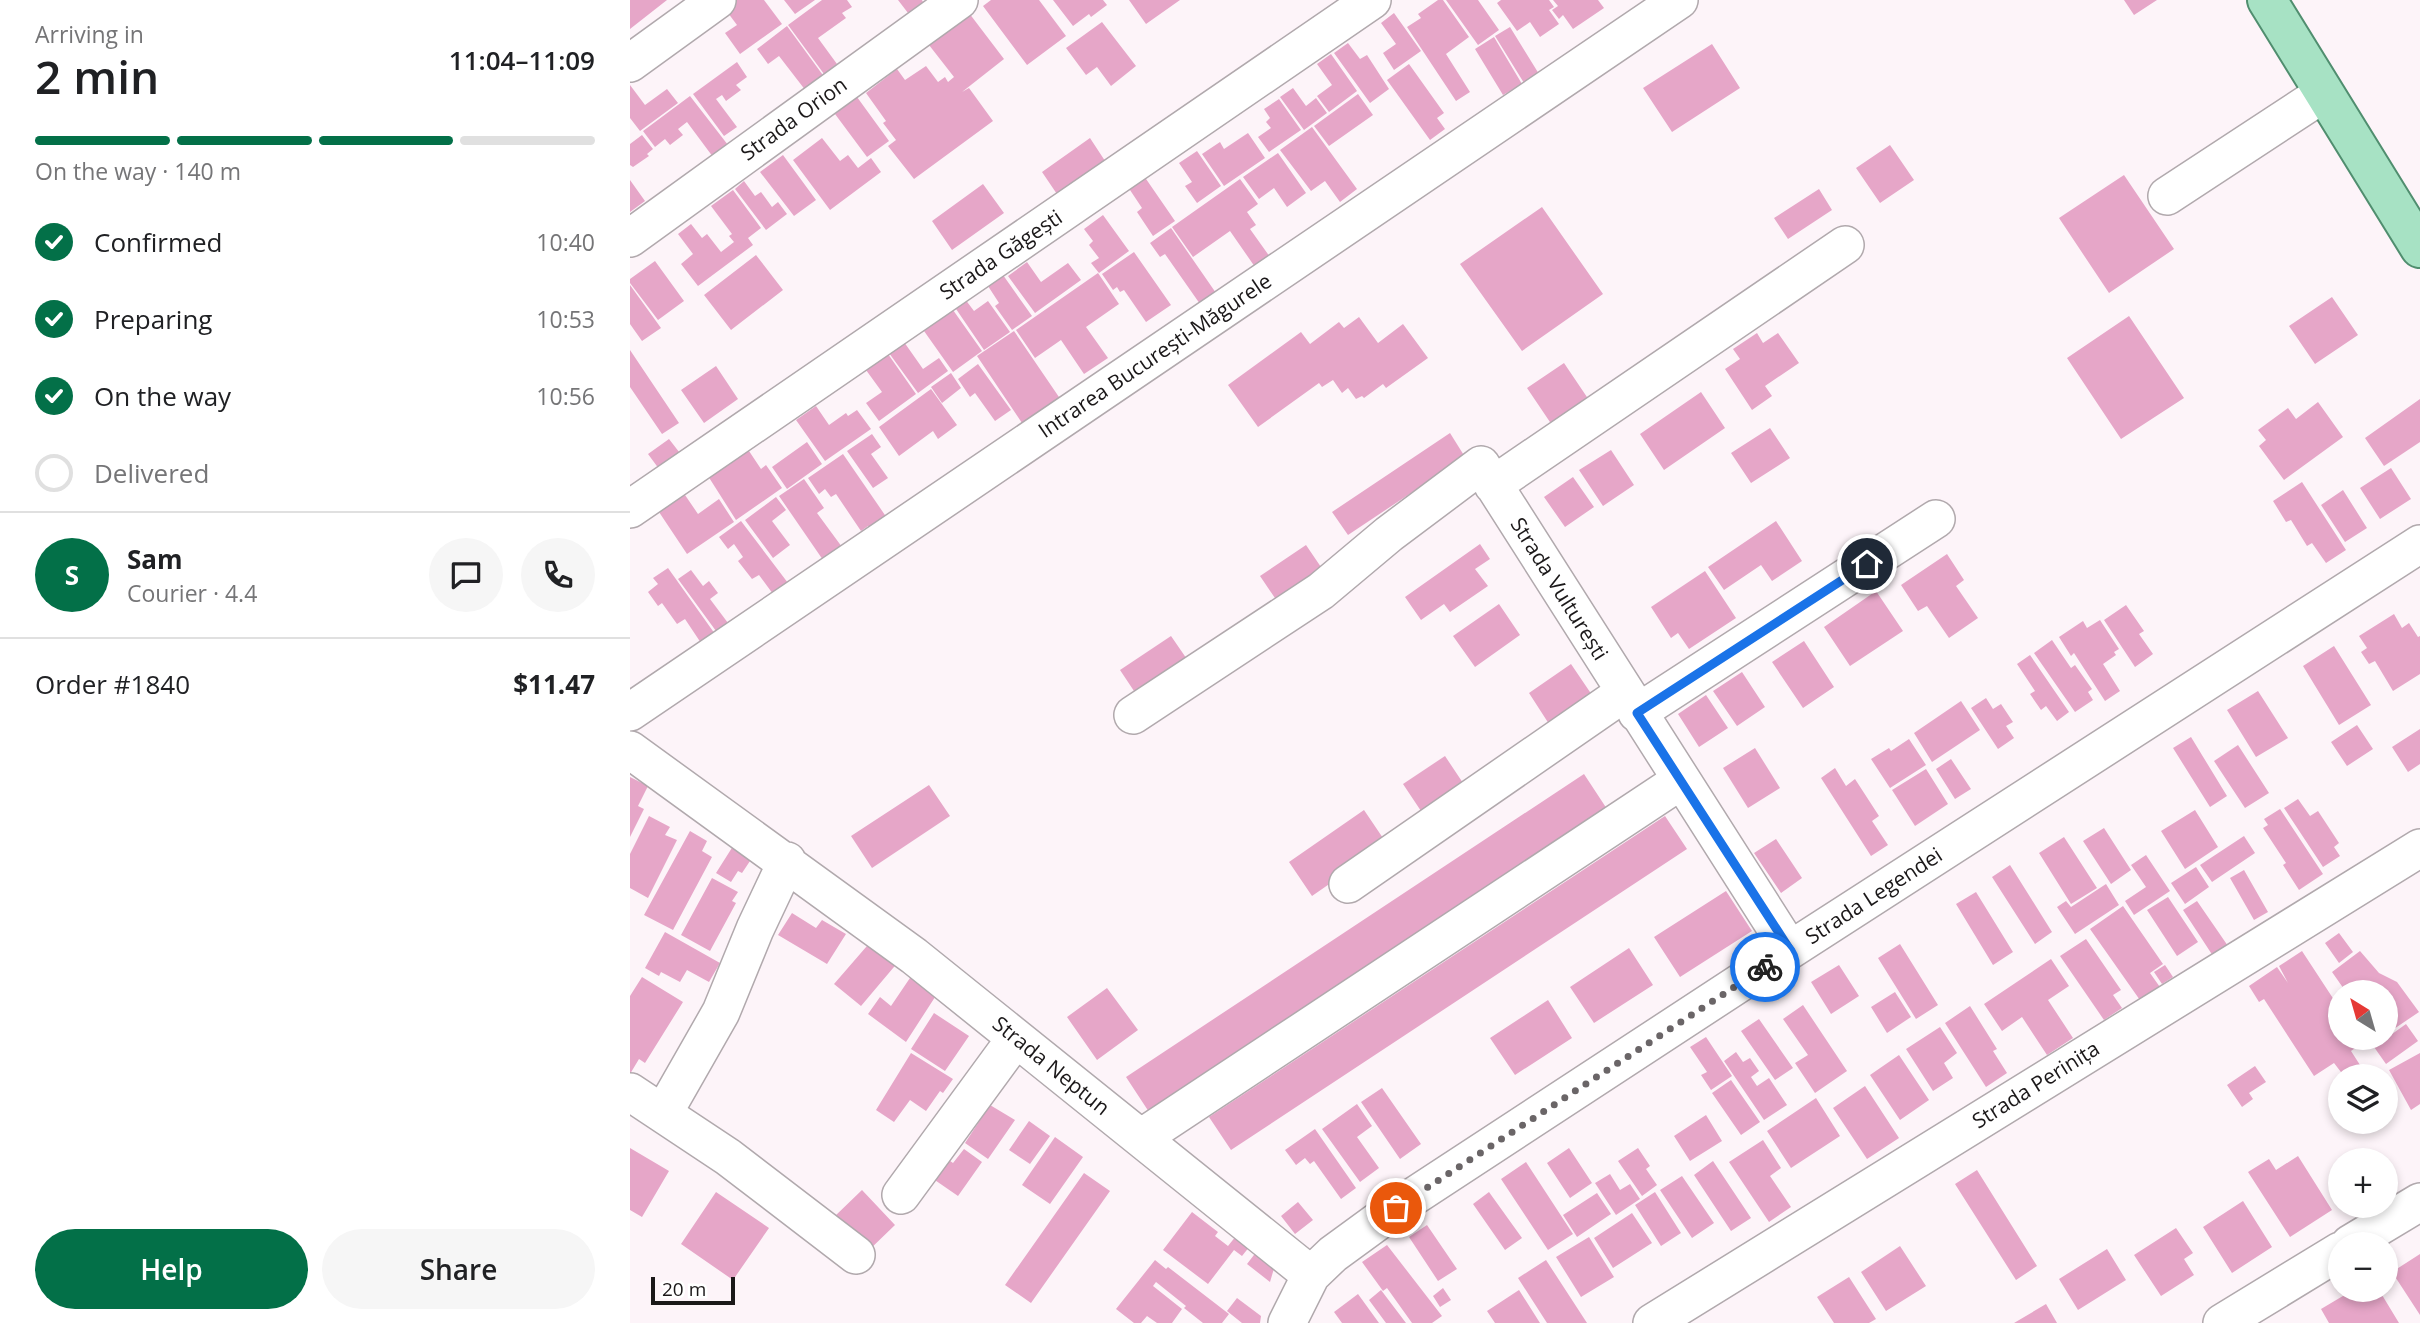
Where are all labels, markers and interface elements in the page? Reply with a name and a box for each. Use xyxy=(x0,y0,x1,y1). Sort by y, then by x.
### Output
text: Arriving in xyxy=(35,18,144,50)
text: 11:04–11:09 xyxy=(449,42,595,78)
text: 2 min xyxy=(35,45,159,107)
street label: Strada Orion xyxy=(735,70,852,166)
text: On the way · 140 m xyxy=(35,155,241,187)
street label: Strada Găgești xyxy=(934,203,1067,306)
icon: check xyxy=(35,223,73,261)
text: Confirmed xyxy=(94,224,222,260)
text: 10:40 xyxy=(536,226,595,258)
street label: Intrarea București-Măgurele xyxy=(1032,267,1277,444)
icon: check xyxy=(35,300,73,338)
text: Preparing xyxy=(94,301,212,337)
text: 10:53 xyxy=(536,303,595,335)
icon: check xyxy=(35,377,73,415)
text: On the way xyxy=(94,378,231,414)
text: 10:56 xyxy=(536,380,595,412)
text: Delivered xyxy=(94,455,209,491)
street label: Strada Vulturești xyxy=(1505,512,1615,665)
pin xyxy=(1837,534,1897,594)
button: chat xyxy=(429,538,503,612)
button: phone xyxy=(521,538,595,612)
text: Sam xyxy=(127,541,183,577)
icon: home xyxy=(1848,545,1886,583)
text: S xyxy=(65,557,79,593)
text: Courier · 4.4 xyxy=(127,577,257,609)
text: Order #1840 xyxy=(35,666,190,702)
text: $11.47 xyxy=(513,666,595,702)
street label: Strada Legendei xyxy=(1800,840,1947,950)
courier xyxy=(1730,932,1800,1002)
icon: bike xyxy=(1746,948,1784,986)
north arrow xyxy=(2328,980,2398,1050)
map controls xyxy=(2328,980,2398,1302)
street label: Strada Neptun xyxy=(987,1009,1116,1121)
street label: Strada Perinița xyxy=(1967,1034,2104,1134)
button: layers xyxy=(2328,1064,2398,1134)
button: + xyxy=(2328,1148,2398,1218)
pin xyxy=(1366,1178,1426,1238)
icon: bag xyxy=(1377,1189,1415,1227)
button: Help xyxy=(35,1229,308,1309)
button: Share xyxy=(322,1229,595,1309)
button: − xyxy=(2328,1232,2398,1302)
scale bar xyxy=(651,1274,735,1306)
text: 20 m xyxy=(662,1276,706,1302)

